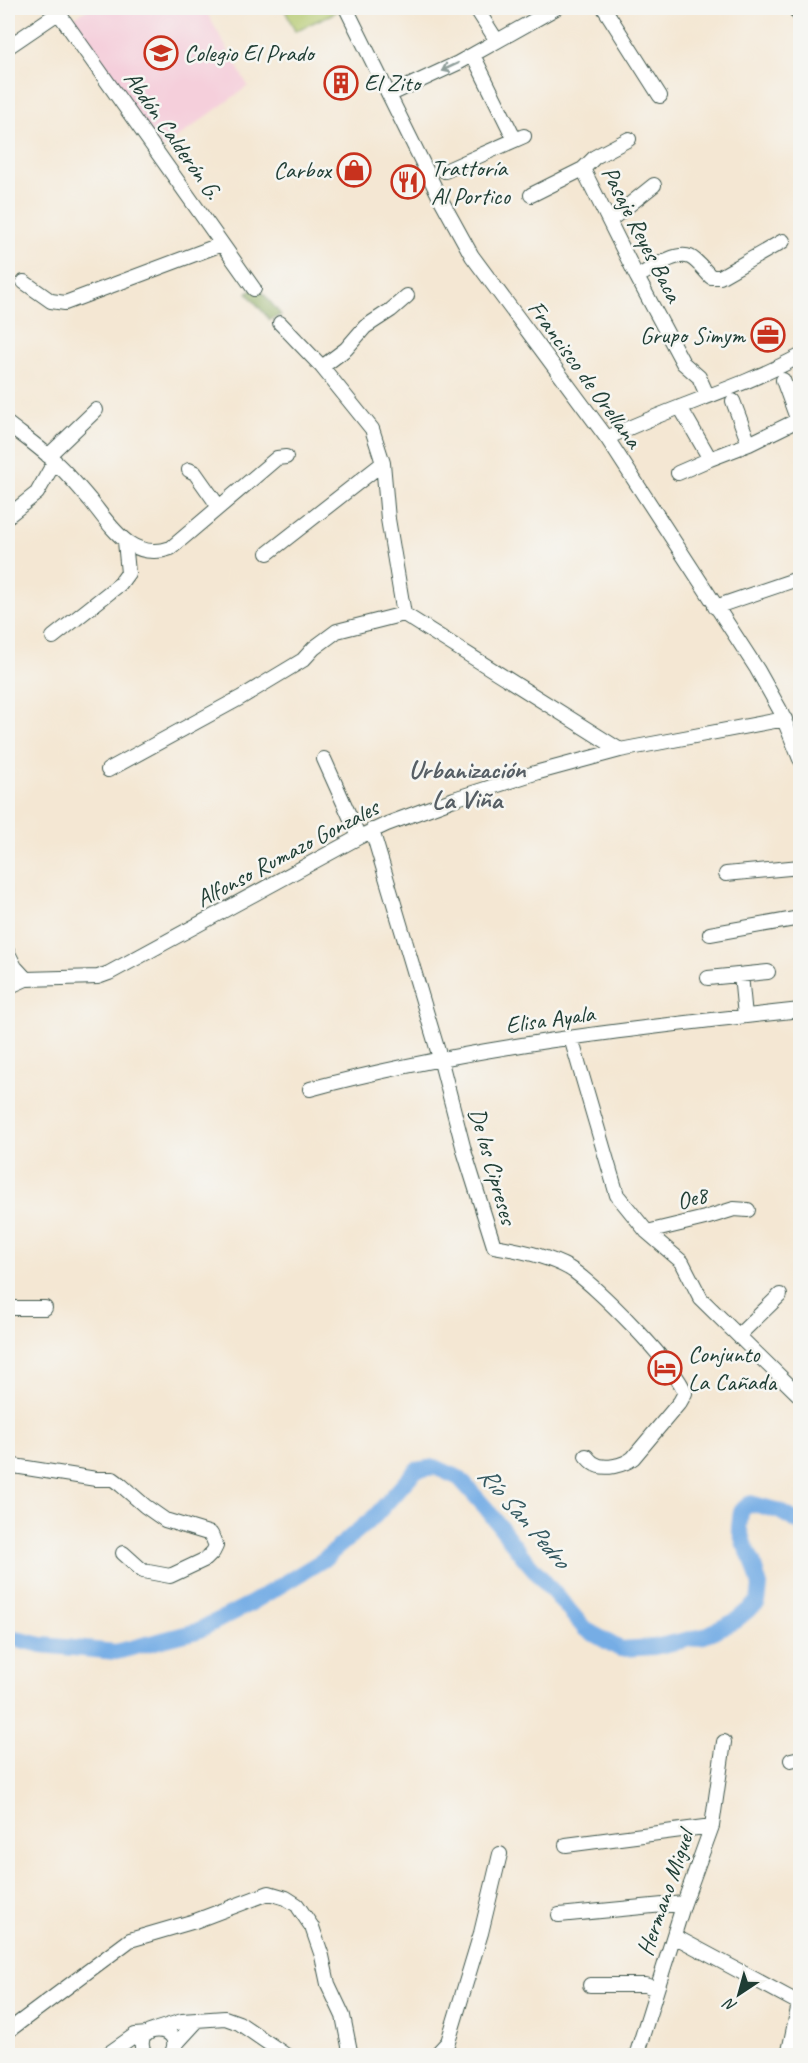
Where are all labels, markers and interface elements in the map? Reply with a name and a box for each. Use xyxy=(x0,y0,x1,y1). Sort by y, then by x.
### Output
school or university icon: Colegio El Prado xyxy=(143,35,179,71)
place label: Colegio El Prado xyxy=(184,38,316,68)
one-way arrow xyxy=(441,61,459,73)
street label: Abdón Calderón G. xyxy=(118,65,229,205)
building icon: El Zito xyxy=(323,65,359,101)
place label: El Zito xyxy=(364,68,423,98)
shop icon: Carbox xyxy=(336,152,372,188)
place label: Trattoría Al Portico xyxy=(431,153,511,211)
place label: Carbox xyxy=(273,155,333,185)
street label: Pasaje Reyes Baca xyxy=(595,161,690,308)
restaurant icon: Trattoría Al Portico xyxy=(390,164,426,200)
street label: Francisco de Orellana xyxy=(521,294,650,455)
office icon: Grupo Simym xyxy=(750,317,786,353)
place label: Grupo Simym xyxy=(640,320,746,350)
district label: Urbanización La Viña xyxy=(409,753,527,816)
street label: Alfonso Rumazo Gonzales xyxy=(191,791,386,914)
street label: Elisa Ayala xyxy=(504,998,598,1040)
street label: De los Cipreses xyxy=(462,1104,524,1229)
street label: Oe8 xyxy=(673,1179,713,1216)
place label: Conjunto La Cañada xyxy=(688,1339,777,1397)
hotel icon: Conjunto La Cañada xyxy=(647,1350,683,1386)
water label: Río San Pedro xyxy=(471,1459,580,1578)
street label: Hermano Miguel xyxy=(630,1823,702,1960)
north arrow xyxy=(709,1964,769,2024)
text: N xyxy=(718,1993,741,2016)

